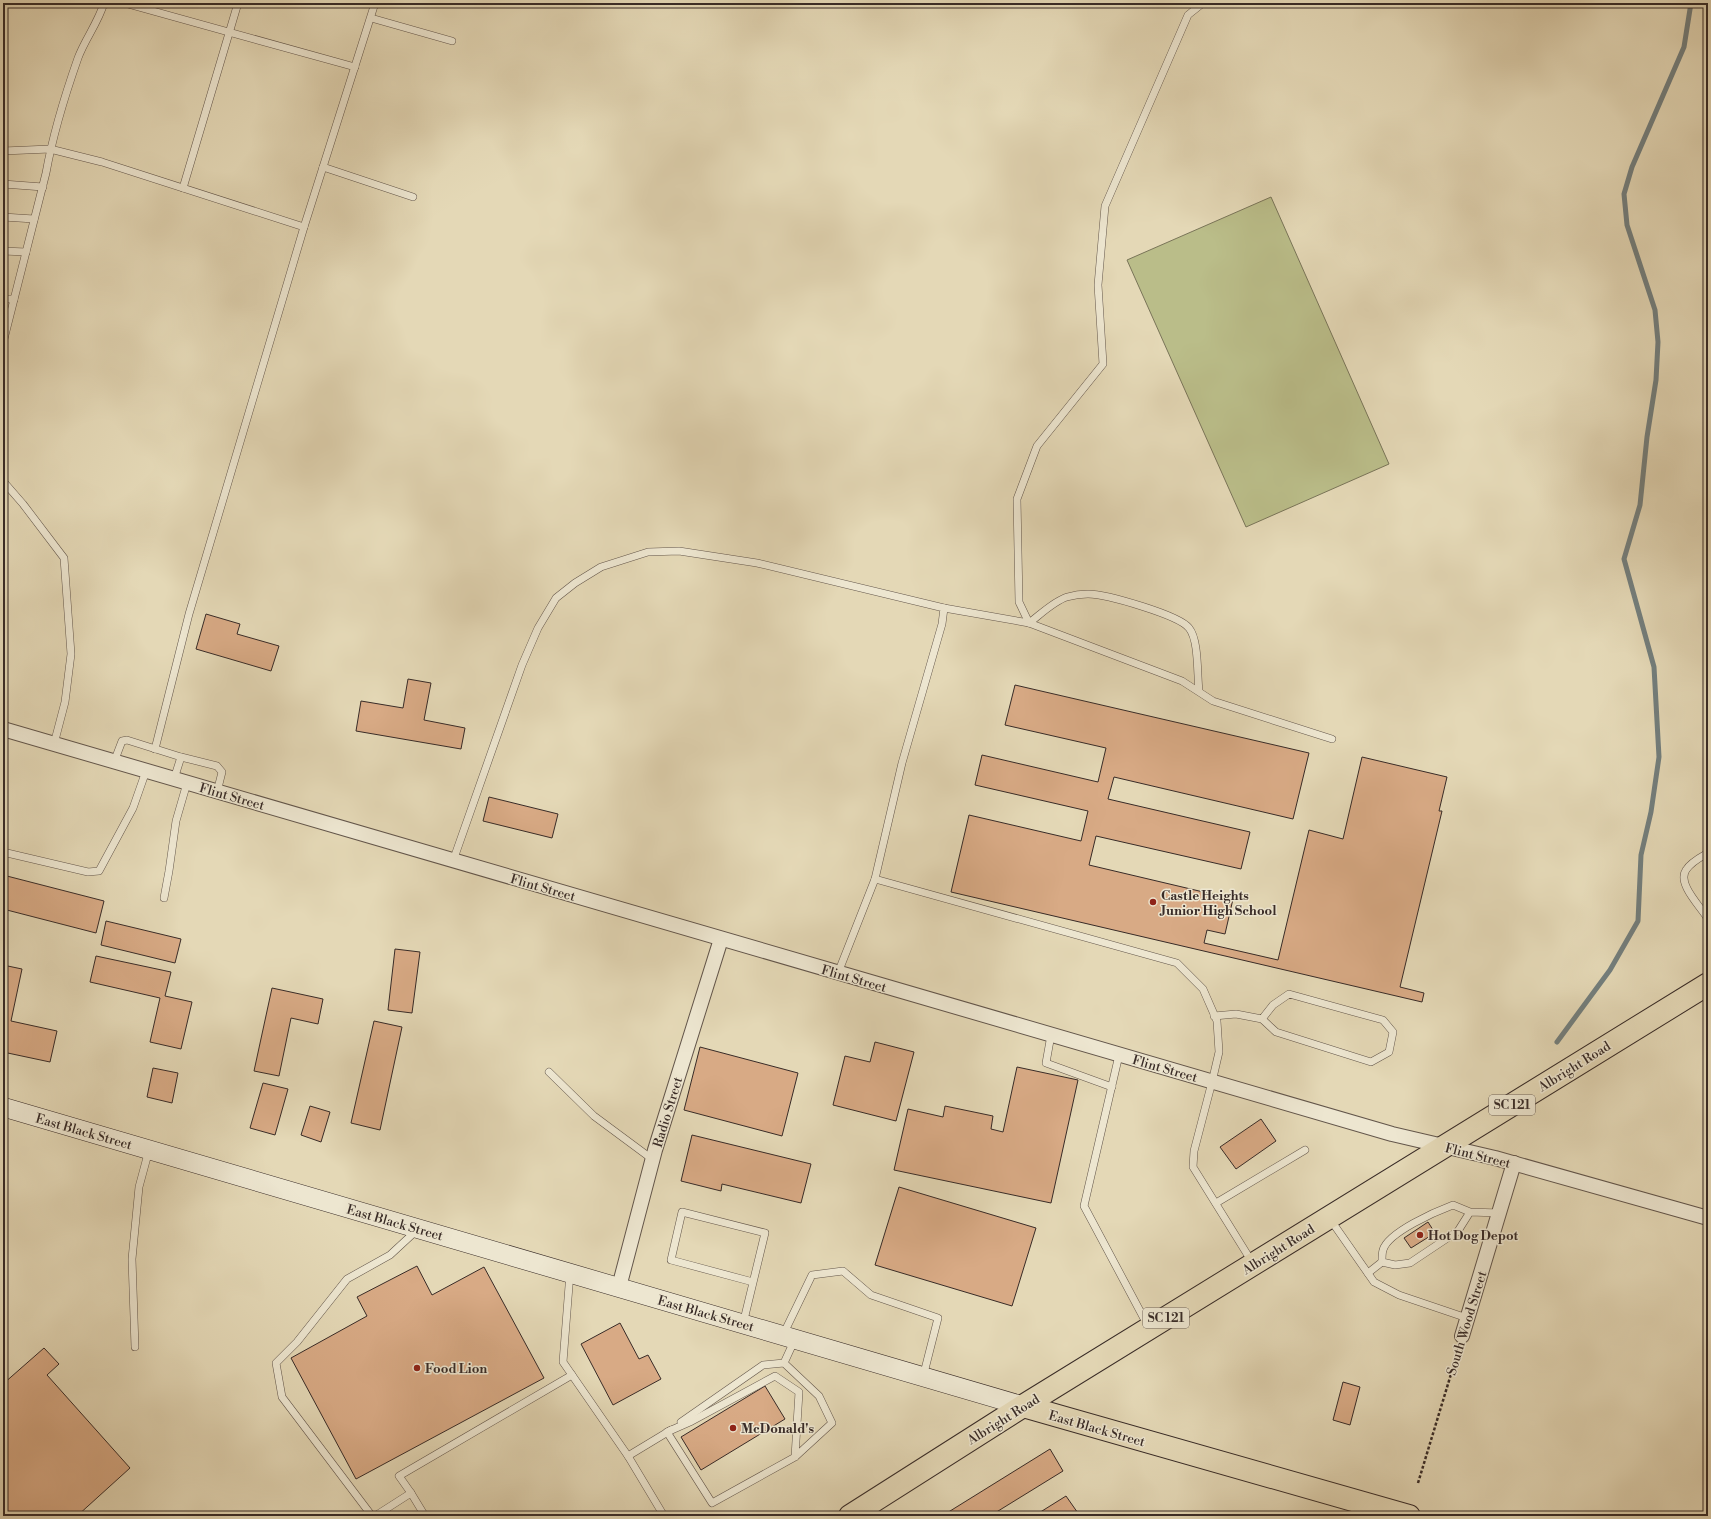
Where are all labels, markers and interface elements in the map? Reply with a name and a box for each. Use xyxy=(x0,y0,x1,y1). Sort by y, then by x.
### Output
street label: Flint Street xyxy=(197,780,267,814)
street label: Flint Street xyxy=(508,871,578,905)
place label: Castle Heights Junior High School xyxy=(1159,888,1277,919)
marker: Castle Heights Junior High School xyxy=(1148,897,1158,907)
street label: Flint Street xyxy=(819,962,889,996)
street label: Albright Road xyxy=(1535,1038,1614,1096)
street label: Flint Street xyxy=(1130,1052,1200,1086)
street label: Radio Street xyxy=(650,1075,686,1149)
road number: SC 121 xyxy=(1489,1095,1535,1115)
street label: East Black Street xyxy=(34,1111,134,1153)
street label: Flint Street xyxy=(1443,1140,1513,1172)
street label: East Black Street xyxy=(345,1202,445,1244)
street label: Albright Road xyxy=(1239,1221,1318,1279)
place label: Hot Dog Depot xyxy=(1428,1228,1519,1244)
marker: Hot Dog Depot xyxy=(1415,1230,1425,1240)
street label: South Wood Street xyxy=(1443,1269,1491,1377)
street label: East Black Street xyxy=(656,1293,756,1335)
road number: SC 121 xyxy=(1143,1308,1189,1328)
place label: Food Lion xyxy=(425,1361,487,1377)
marker: Food Lion xyxy=(412,1363,422,1373)
street label: Albright Road xyxy=(964,1391,1043,1449)
street label: East Black Street xyxy=(1047,1408,1147,1450)
place label: McDonald's xyxy=(741,1421,815,1437)
marker: McDonald's xyxy=(728,1423,738,1433)

